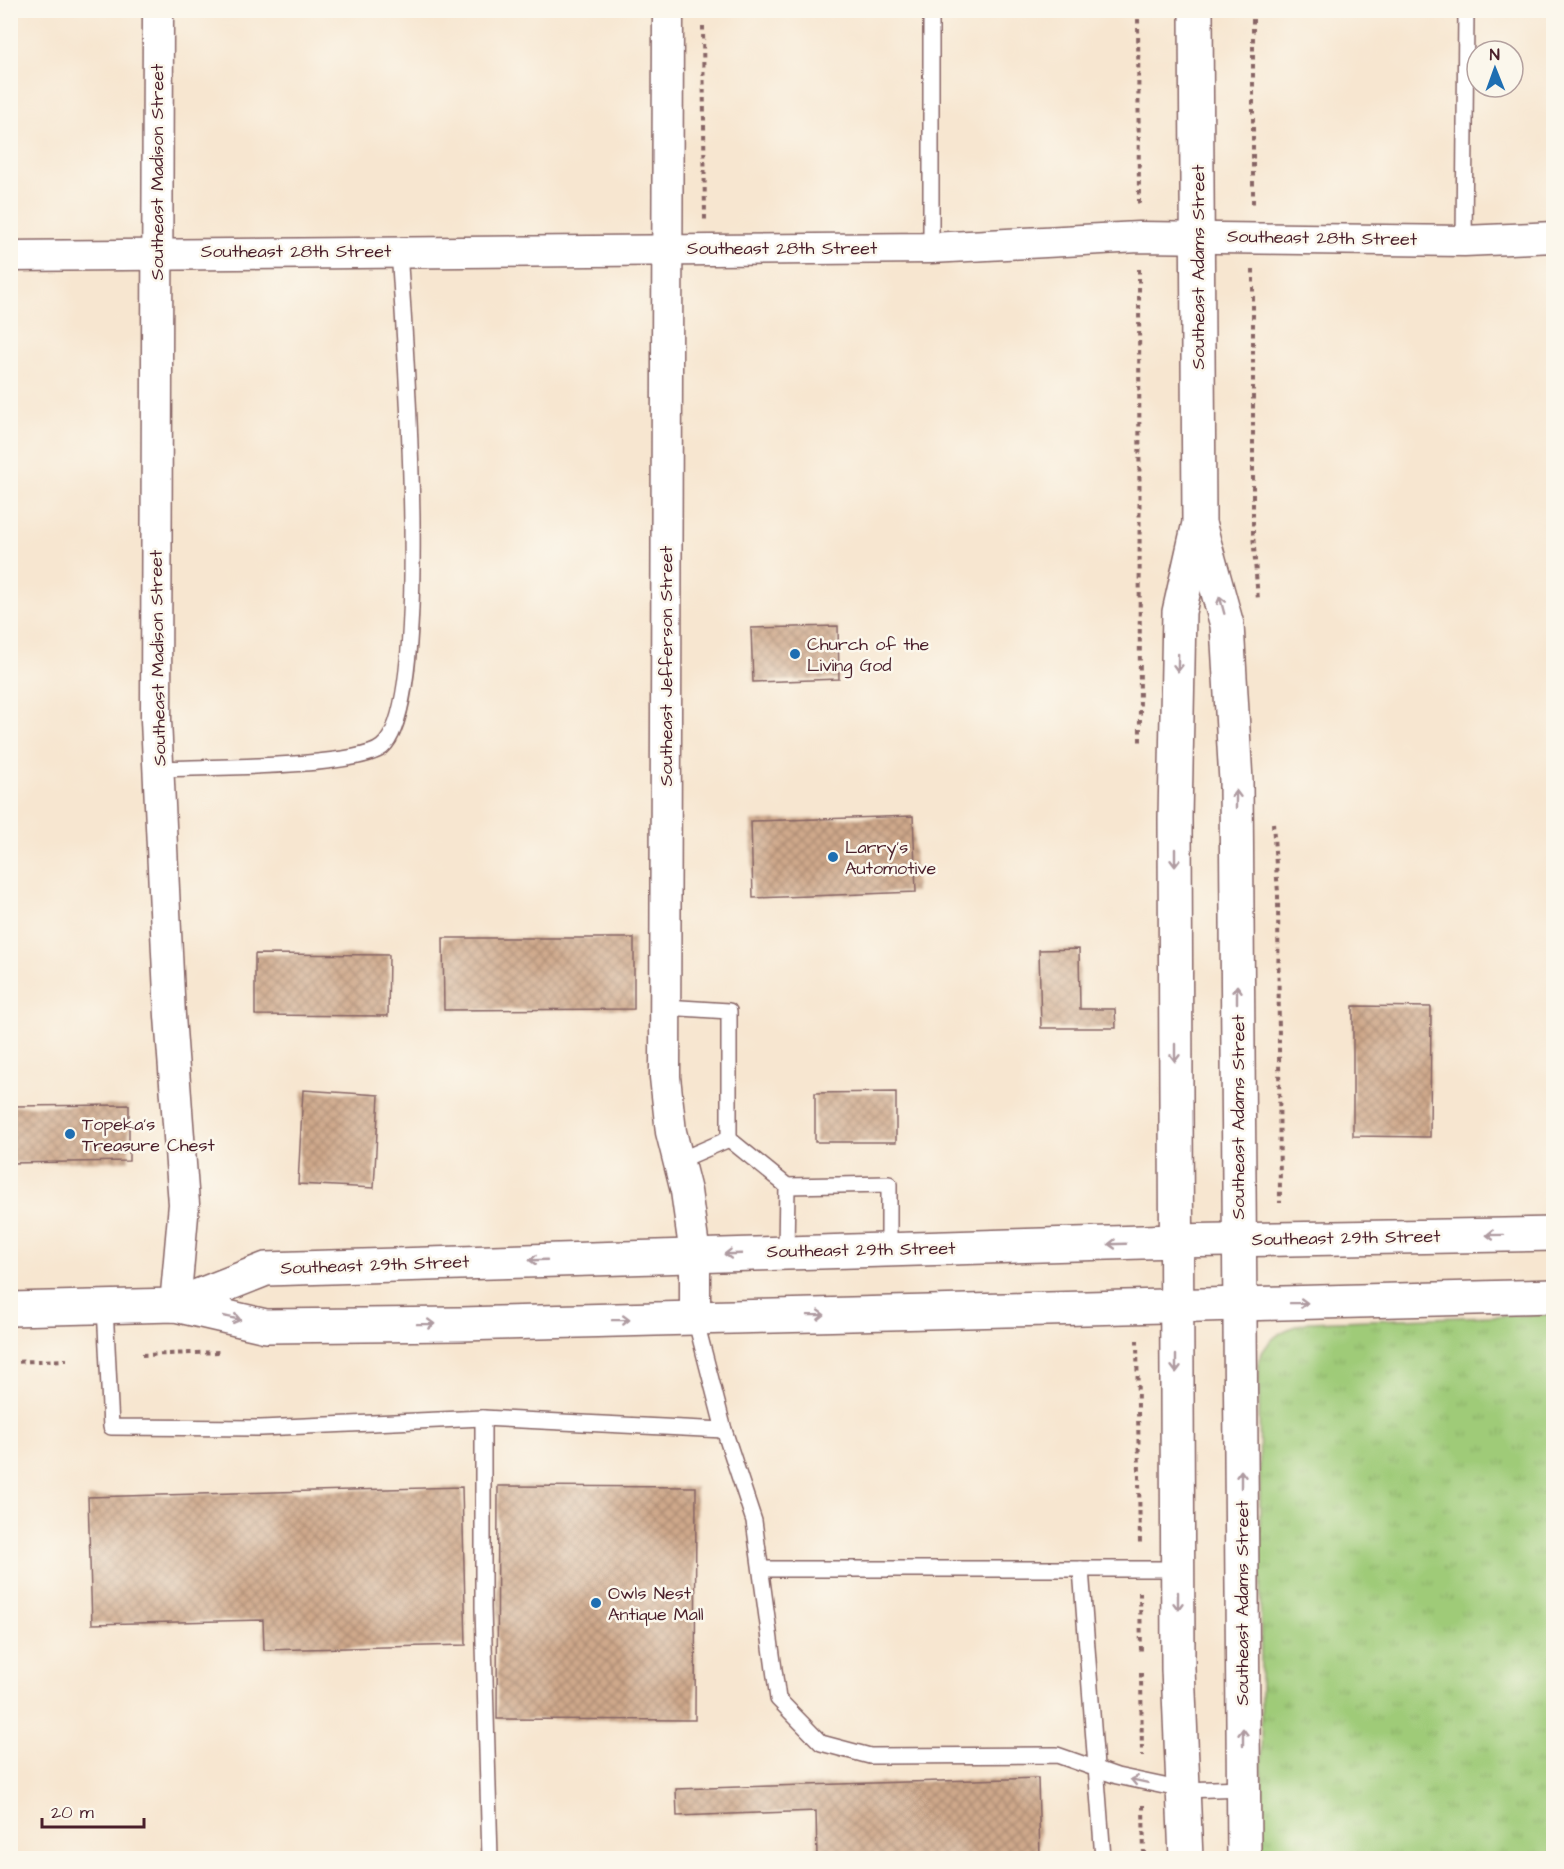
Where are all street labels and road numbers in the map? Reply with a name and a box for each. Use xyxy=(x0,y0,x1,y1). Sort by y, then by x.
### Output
street label: Southeast Madison Street xyxy=(145,63,170,280)
street label: Southeast Adams Street xyxy=(1186,164,1211,370)
street label: Southeast 28th Street xyxy=(1227,224,1418,252)
street label: Southeast 28th Street xyxy=(687,236,878,261)
street label: Southeast 28th Street xyxy=(201,239,392,264)
street label: Southeast Jefferson Street xyxy=(654,545,679,786)
street label: Southeast Madison Street xyxy=(144,549,172,766)
street label: Southeast Adams Street xyxy=(1226,1014,1251,1220)
street label: Southeast 29th Street xyxy=(1251,1224,1441,1252)
street label: Southeast 29th Street xyxy=(766,1236,956,1264)
street label: Southeast 29th Street xyxy=(280,1249,471,1281)
street label: Southeast Adams Street xyxy=(1230,1500,1255,1706)

